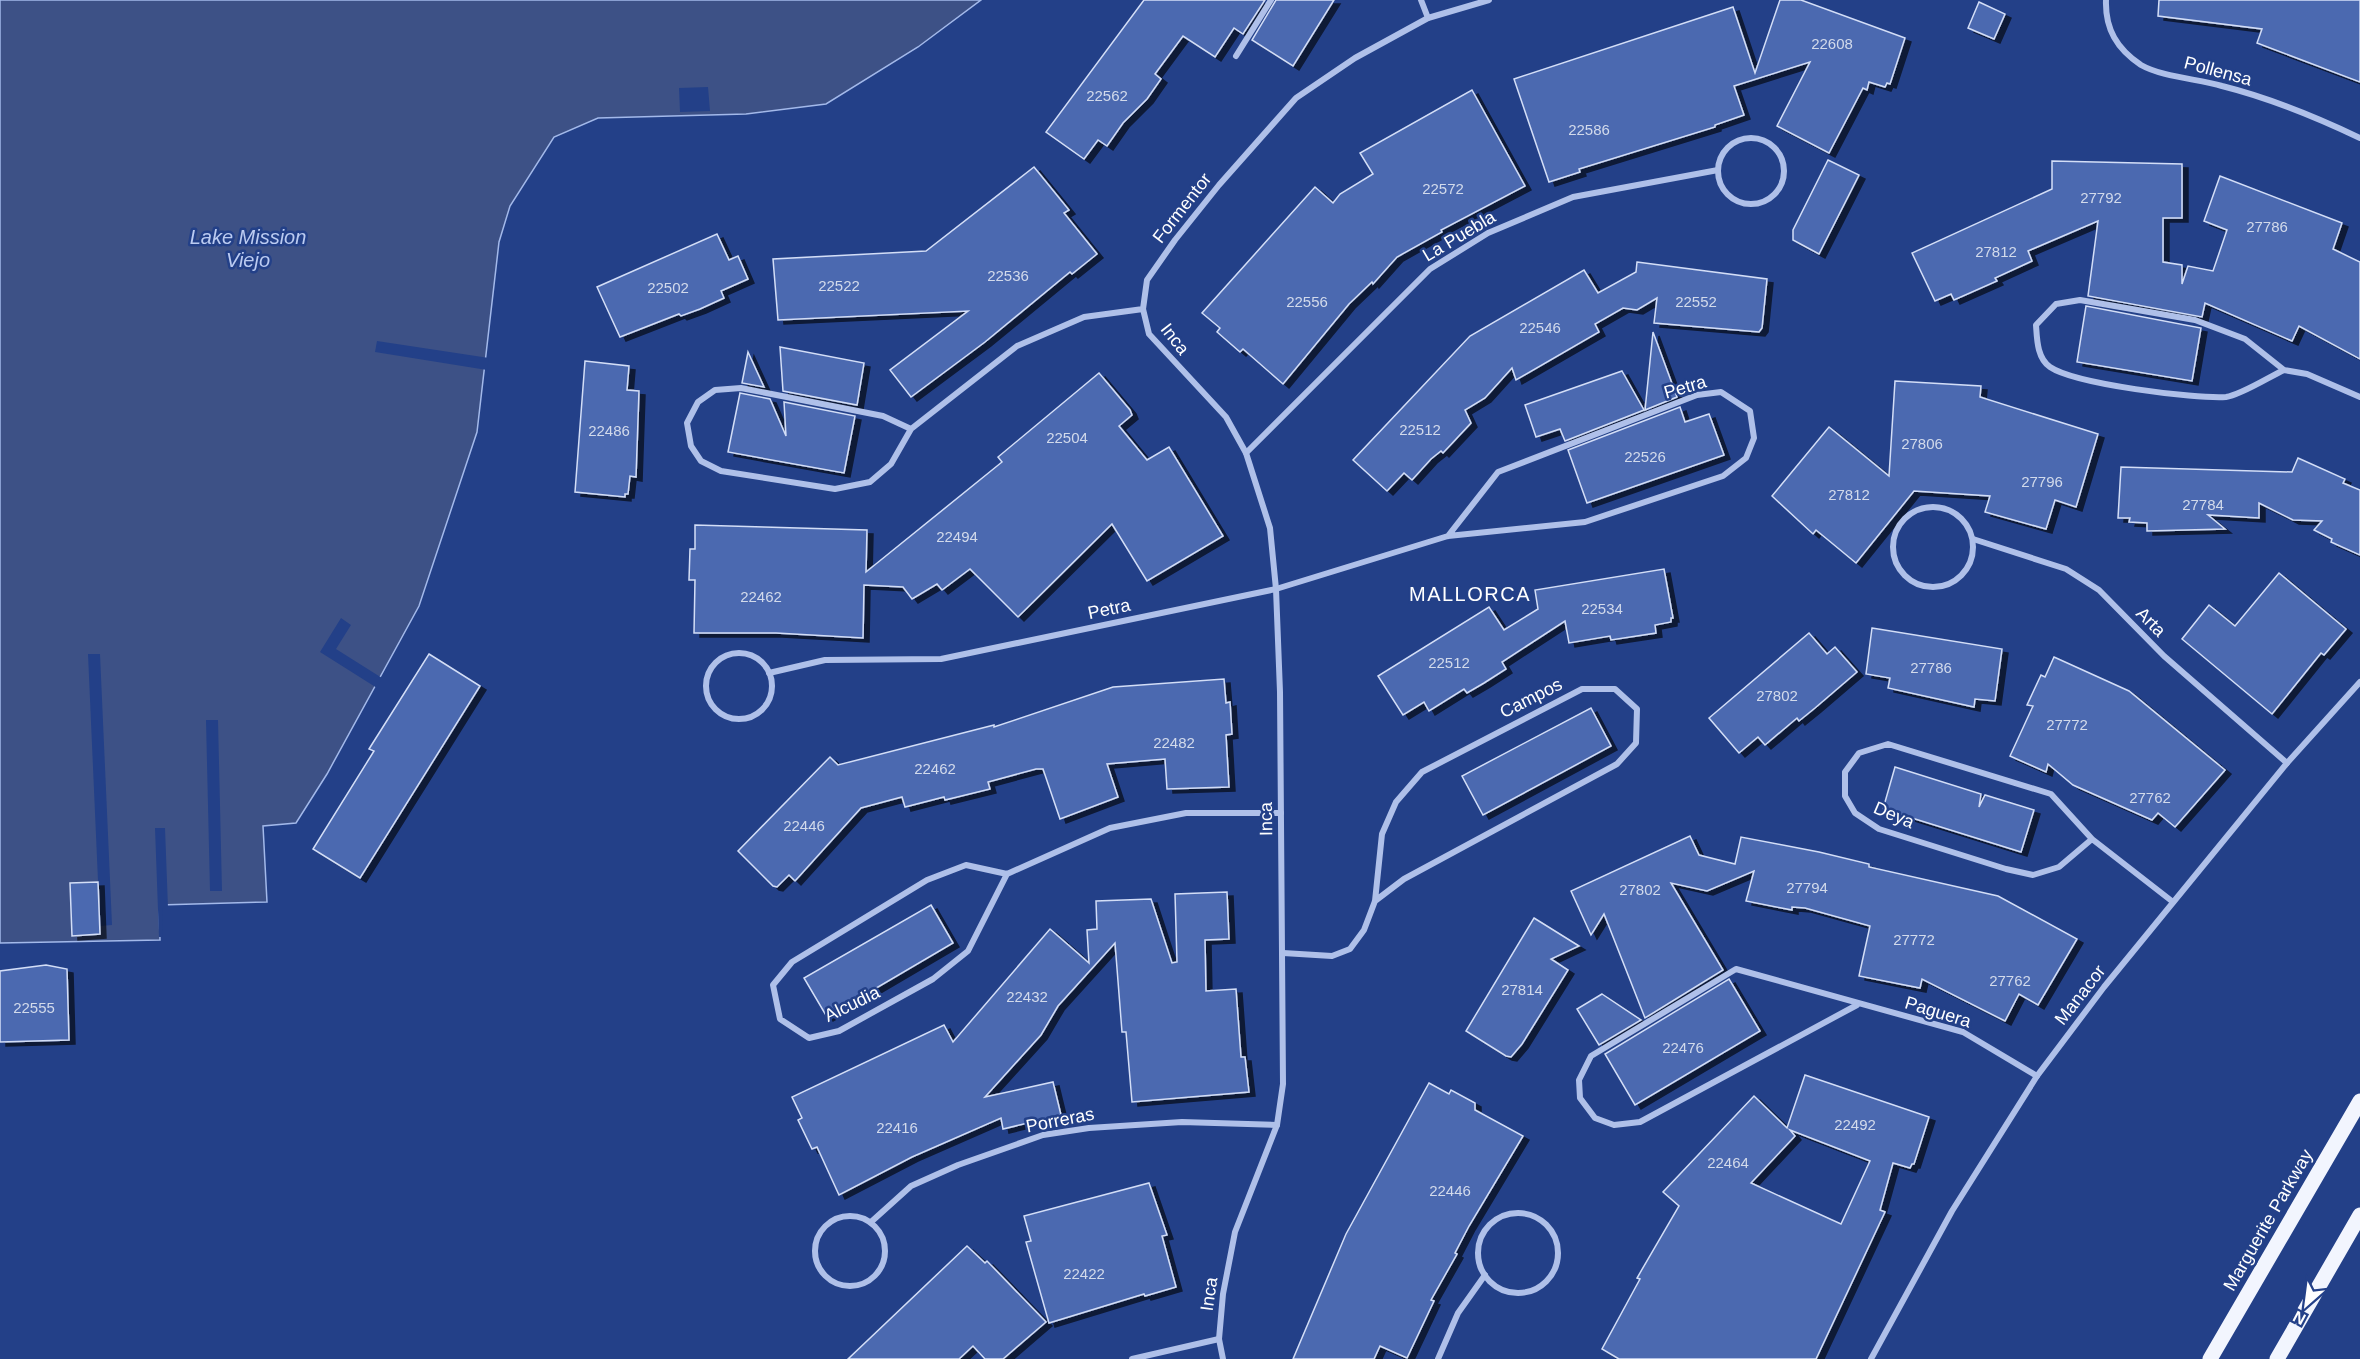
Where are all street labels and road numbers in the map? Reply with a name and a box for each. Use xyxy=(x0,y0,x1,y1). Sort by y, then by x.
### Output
street label: Pollensa xyxy=(2182,52,2255,90)
street label: Formentor xyxy=(1149,169,1215,247)
street label: La Puebla xyxy=(1419,206,1500,265)
street label: Inca xyxy=(1157,319,1194,359)
street label: Petra xyxy=(1662,371,1709,403)
street label: Petra xyxy=(1086,595,1133,623)
street label: Arta xyxy=(2132,603,2170,641)
street label: Campos xyxy=(1497,674,1565,722)
street label: Deya xyxy=(1871,798,1918,833)
street label: Inca xyxy=(1256,801,1276,836)
street label: Manacor xyxy=(2051,961,2109,1029)
street label: Alcudia xyxy=(821,982,884,1026)
street label: Paguera xyxy=(1903,992,1974,1032)
street label: Porreras xyxy=(1024,1104,1096,1136)
street label: Marguerite Parkway xyxy=(2219,1146,2317,1294)
street label: Inca xyxy=(1197,1275,1221,1312)

